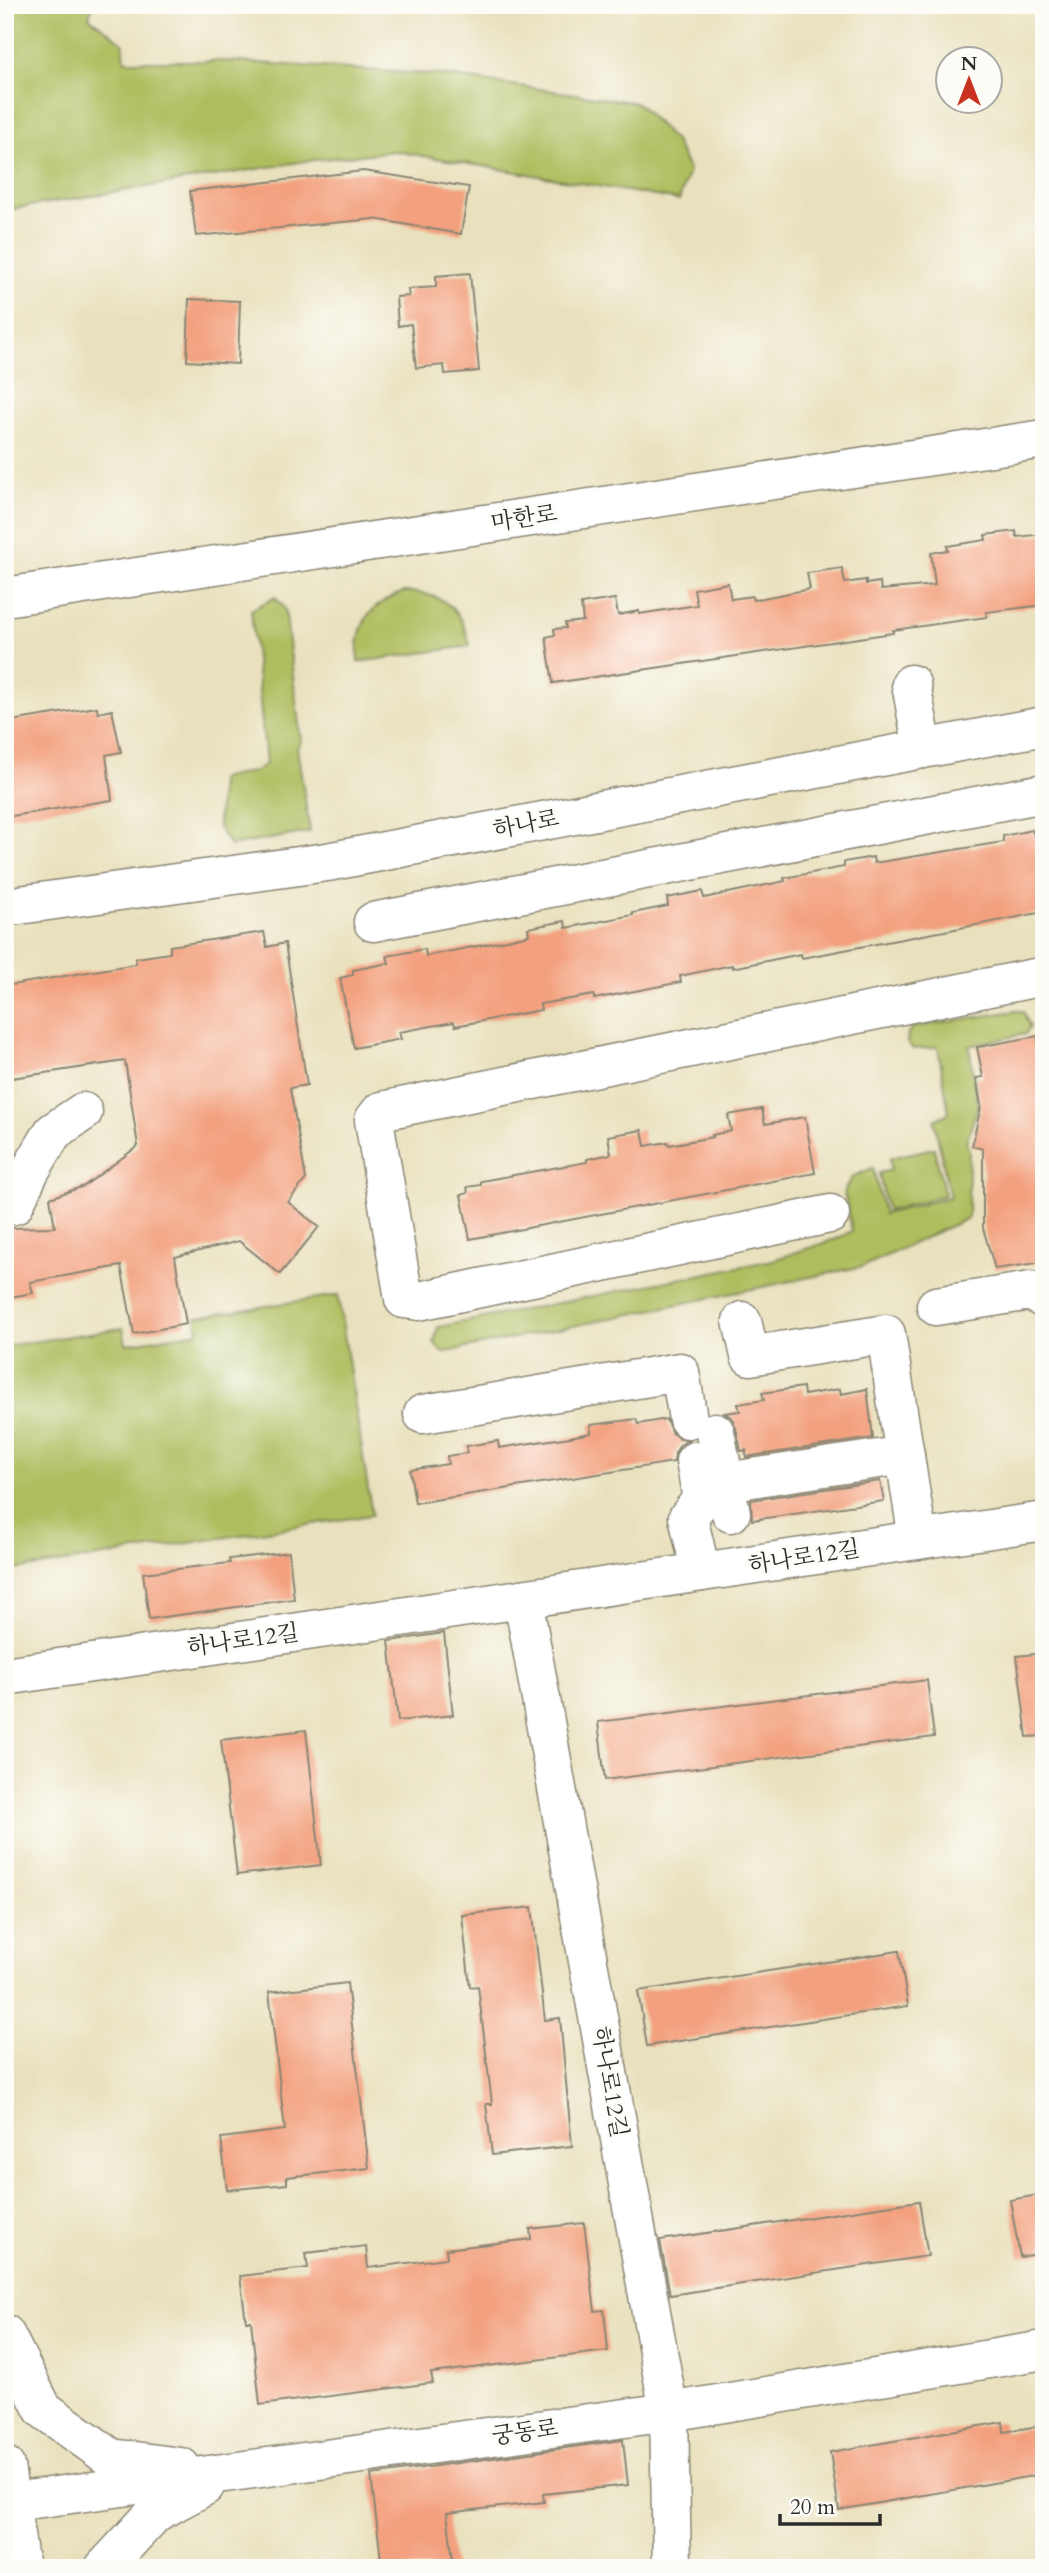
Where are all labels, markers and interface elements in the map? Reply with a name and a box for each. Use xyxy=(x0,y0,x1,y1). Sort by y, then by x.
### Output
north arrow xyxy=(934,46,1004,116)
text: N xyxy=(961,51,978,77)
street label: 마한로 xyxy=(489,497,559,539)
street label: 하나로 xyxy=(490,802,562,846)
street label: 하나로12길 xyxy=(746,1533,862,1581)
street label: 하나로12길 xyxy=(185,1617,301,1663)
street label: 하나로12길 xyxy=(585,2024,635,2140)
street label: 궁동로 xyxy=(490,2412,560,2452)
scale bar xyxy=(780,2482,879,2526)
text: 20 m xyxy=(790,2493,835,2522)

